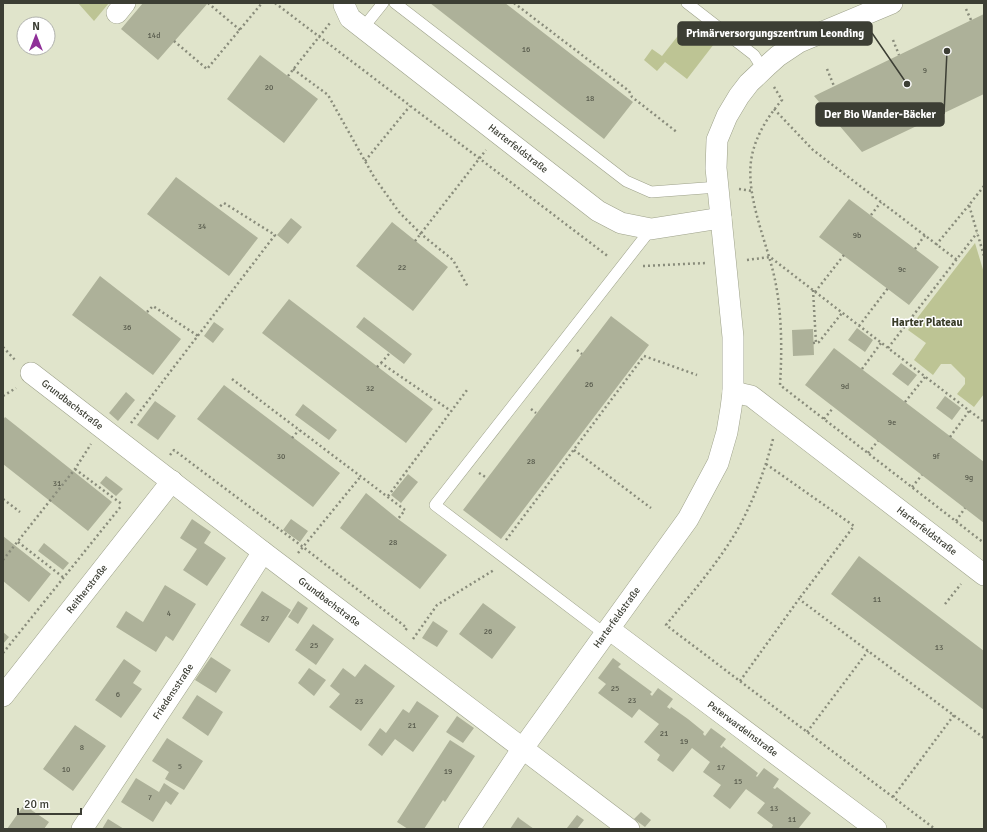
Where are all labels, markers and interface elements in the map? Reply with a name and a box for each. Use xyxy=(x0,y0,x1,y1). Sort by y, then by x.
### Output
north arrow xyxy=(16,16,56,56)
text: N xyxy=(32,20,40,33)
callout: Primärversorgungszentrum Leonding xyxy=(678,22,872,45)
text: Primärversorgungszentrum Leonding xyxy=(686,27,864,40)
house number: 14d xyxy=(148,30,160,40)
house number: 16 xyxy=(522,44,530,54)
house number: 9 xyxy=(923,65,927,75)
house number: 20 xyxy=(265,82,273,92)
house number: 18 xyxy=(586,93,594,103)
callout: Der Bio Wander-Bäcker xyxy=(816,103,944,126)
text: Der Bio Wander-Bäcker xyxy=(824,108,937,121)
street label: Harterfeldstraße xyxy=(486,122,550,176)
house number: 34 xyxy=(198,221,207,231)
house number: 9b xyxy=(853,230,861,240)
house number: 22 xyxy=(398,262,406,272)
house number: 9c xyxy=(898,264,906,274)
district label: Harter Plateau xyxy=(892,316,962,329)
house number: 36 xyxy=(123,322,131,332)
street label: Grundbachstraße xyxy=(39,377,105,432)
house number: 26 xyxy=(585,379,593,389)
house number: 9d xyxy=(841,381,849,391)
house number: 32 xyxy=(366,383,374,393)
house number: 9e xyxy=(888,417,896,427)
house number: 30 xyxy=(277,451,285,461)
house number: 9f xyxy=(933,451,940,461)
house number: 28 xyxy=(527,456,535,466)
house number: 9g xyxy=(965,472,973,482)
house number: 31 xyxy=(53,478,61,488)
street label: Harterfeldstraße xyxy=(894,504,959,558)
house number: 28 xyxy=(389,537,397,547)
street label: Reitherstraße xyxy=(64,562,110,616)
street label: Grundbachstraße xyxy=(296,575,363,629)
street label: Harterfeldstraße xyxy=(591,585,643,651)
house number: 11 xyxy=(873,594,881,604)
house number: 4 xyxy=(167,608,172,618)
house number: 27 xyxy=(261,613,269,623)
house number: 26 xyxy=(484,626,492,636)
house number: 25 xyxy=(310,640,318,650)
house number: 13 xyxy=(935,642,943,652)
street label: Friedensstraße xyxy=(150,661,196,722)
house number: 25 xyxy=(611,683,619,693)
house number: 6 xyxy=(116,689,120,699)
house number: 23 xyxy=(628,695,636,705)
house number: 23 xyxy=(355,696,363,706)
street label: Peterwardeinstraße xyxy=(705,699,780,759)
house number: 21 xyxy=(408,720,416,730)
house number: 21 xyxy=(660,728,668,738)
house number: 19 xyxy=(680,736,688,746)
house number: 8 xyxy=(80,742,84,752)
house number: 5 xyxy=(178,761,182,771)
house number: 17 xyxy=(717,762,725,772)
house number: 10 xyxy=(62,764,70,774)
house number: 19 xyxy=(444,766,452,776)
house number: 15 xyxy=(734,776,742,786)
scale bar xyxy=(18,790,81,816)
house number: 7 xyxy=(148,792,152,802)
text: 20 m xyxy=(24,797,49,812)
house number: 13 xyxy=(770,803,778,813)
house number: 11 xyxy=(788,814,796,824)

